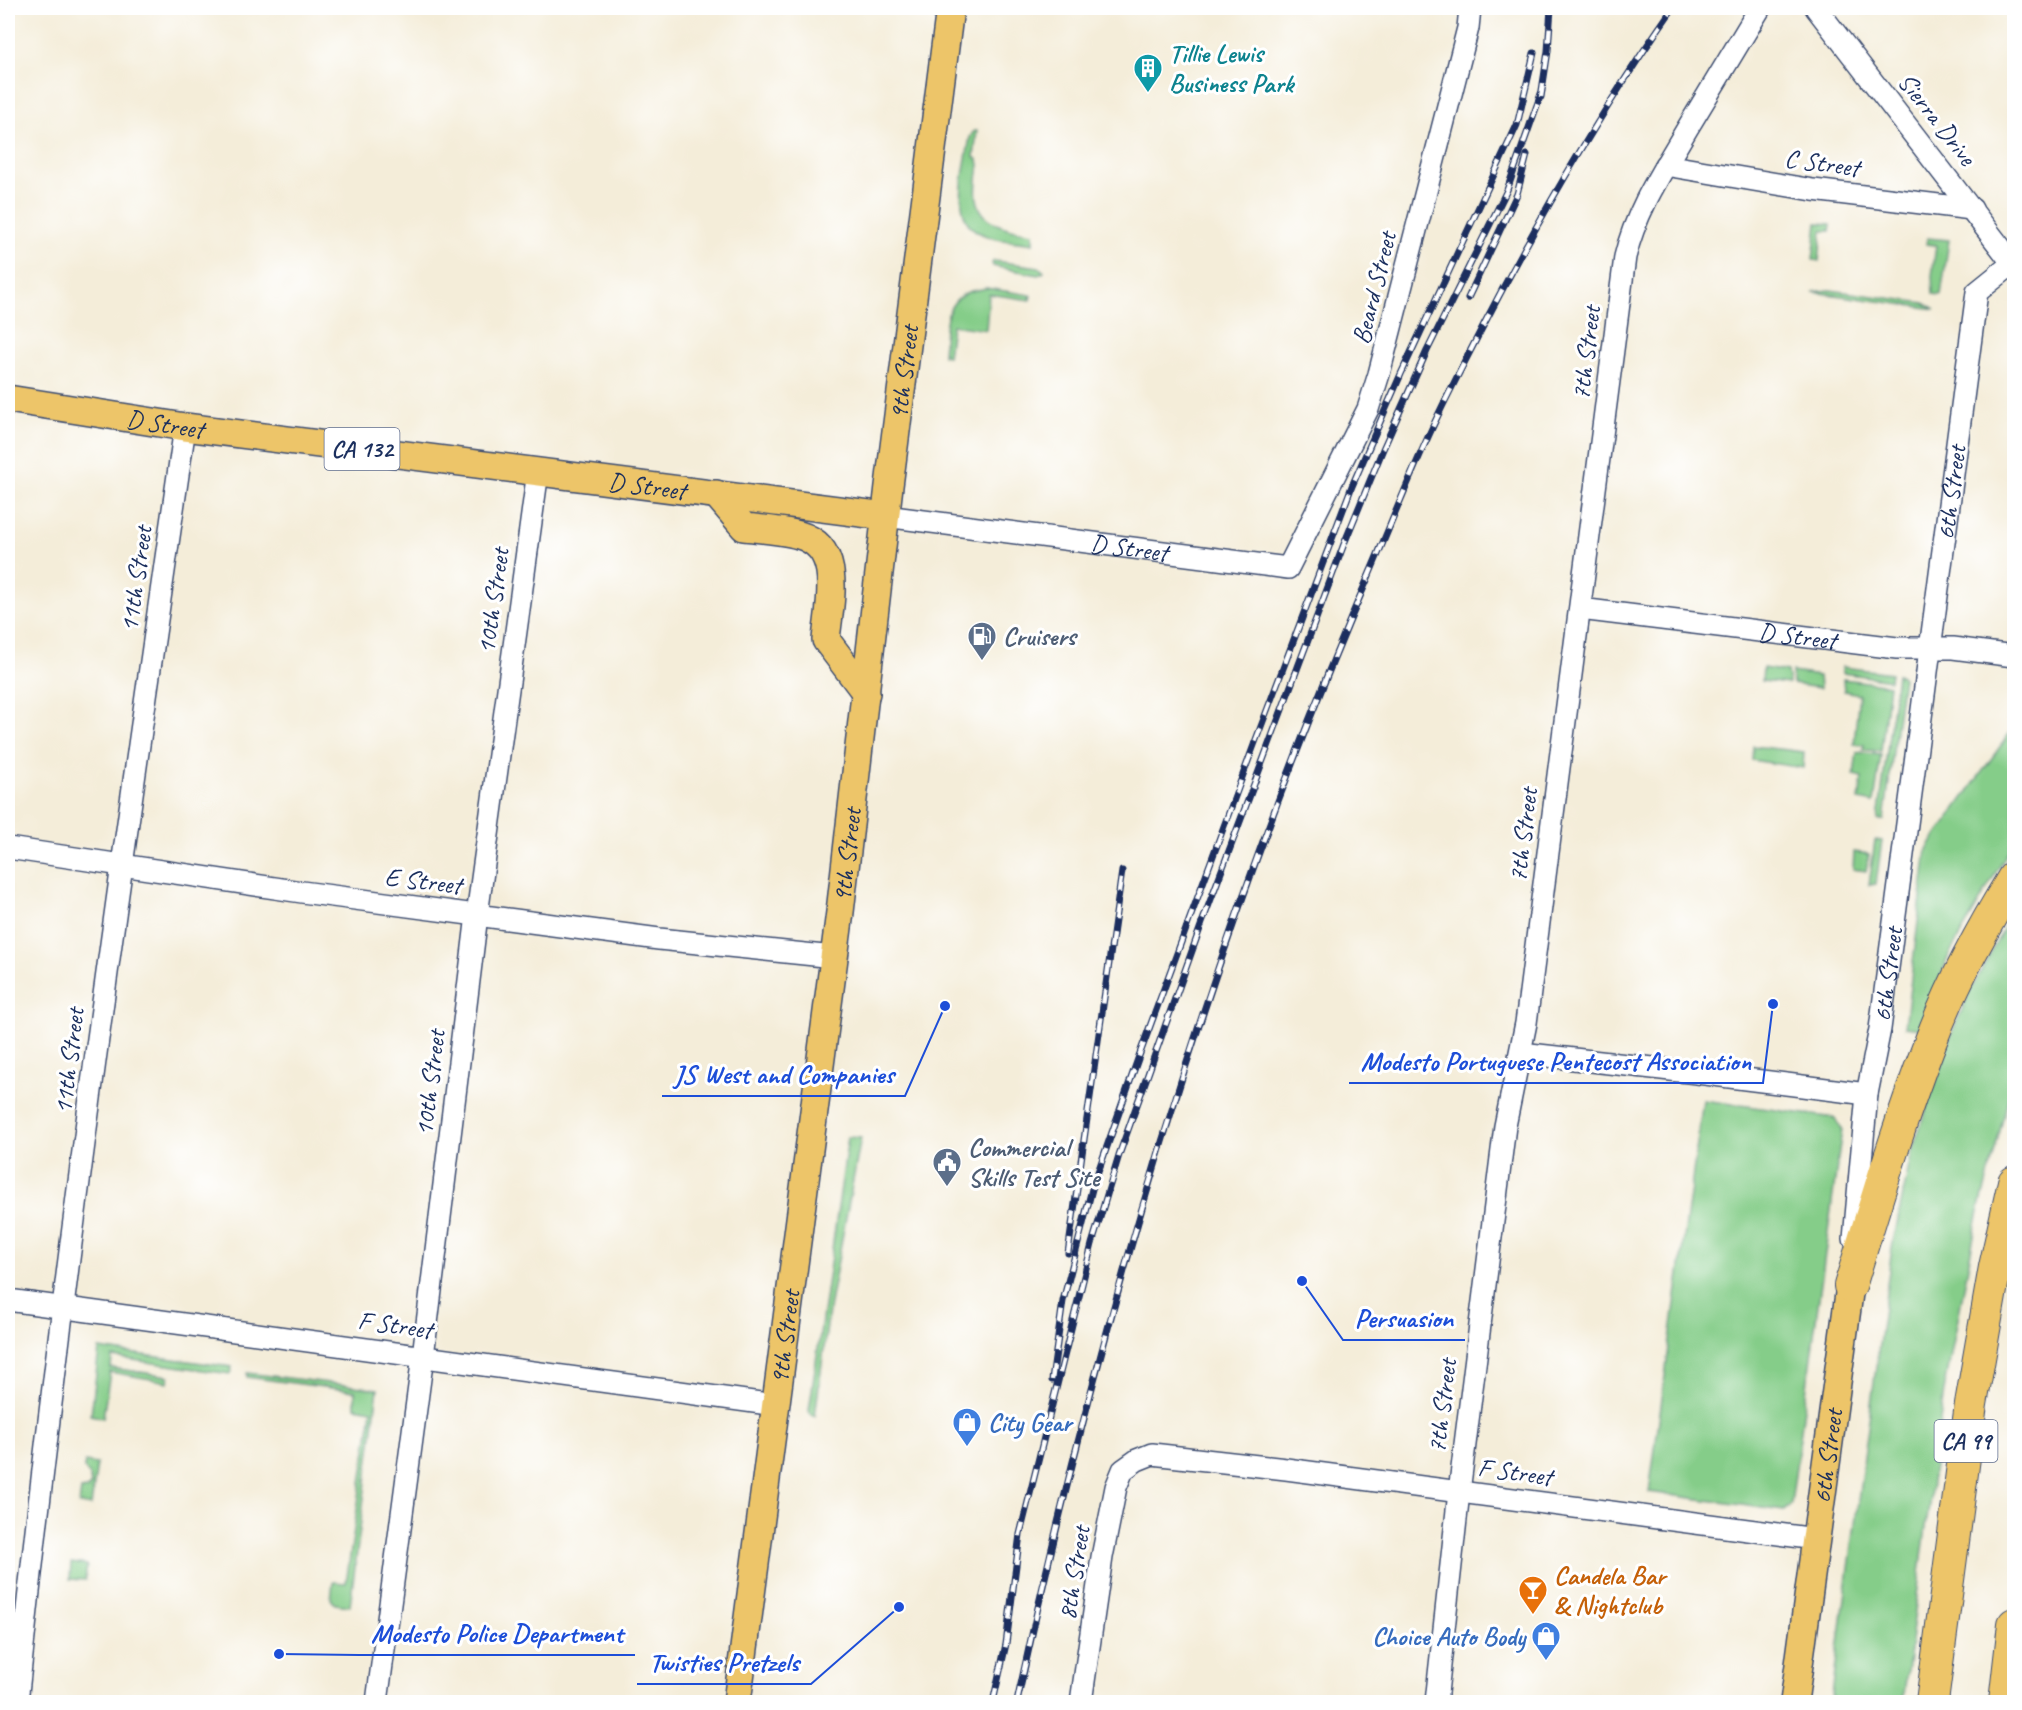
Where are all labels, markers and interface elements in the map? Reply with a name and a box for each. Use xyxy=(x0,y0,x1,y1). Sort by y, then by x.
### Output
place label: Tillie Lewis Business Park xyxy=(1169,37,1296,100)
building icon: Tillie Lewis Business Park xyxy=(1132,52,1164,94)
street label: Sierra Drive xyxy=(1891,66,1984,173)
street label: C Street xyxy=(1783,141,1865,185)
street label: Beard Street xyxy=(1344,226,1404,347)
street label: 7th Street xyxy=(1564,302,1608,402)
street label: 9th Street xyxy=(881,321,926,421)
street label: D Street xyxy=(124,401,209,446)
road number: CA 132 xyxy=(324,428,400,470)
street label: 6th Street xyxy=(1928,441,1973,542)
street label: D Street xyxy=(607,464,691,507)
street label: 11th Street xyxy=(112,522,160,634)
street label: D Street xyxy=(1088,526,1173,569)
street label: 10th Street xyxy=(469,544,517,656)
street label: D Street xyxy=(1757,615,1841,657)
fuel station icon: Cruisers xyxy=(966,620,998,662)
place label: Cruisers xyxy=(1003,620,1079,653)
street label: 7th Street xyxy=(1501,784,1545,884)
street label: 9th Street xyxy=(825,804,869,904)
street label: E Street xyxy=(383,860,466,902)
street label: 6th Street xyxy=(1865,923,1910,1023)
street label: 11th Street xyxy=(46,1004,92,1116)
street label: 10th Street xyxy=(407,1026,453,1138)
callout: Modesto Portuguese Pentecost Association xyxy=(1349,1038,1763,1083)
text: Modesto Portuguese Pentecost Association xyxy=(1361,1044,1752,1078)
callout: JS West and Companies xyxy=(662,1051,905,1096)
text: JS West and Companies xyxy=(672,1057,897,1091)
place label: Commercial Skills Test Site xyxy=(968,1131,1101,1194)
public building icon: Commercial Skills Test Site xyxy=(931,1146,963,1188)
street label: 9th Street xyxy=(762,1286,807,1386)
callout: Persuasion xyxy=(1343,1295,1465,1340)
text: Persuasion xyxy=(1355,1301,1455,1335)
street label: F Street xyxy=(356,1303,437,1347)
street label: 7th Street xyxy=(1420,1355,1464,1455)
street label: 6th Street xyxy=(1804,1405,1850,1505)
shop icon: City Gear xyxy=(951,1406,983,1448)
place label: City Gear xyxy=(988,1406,1074,1439)
road number: CA 99 xyxy=(1934,1420,1998,1462)
street label: F Street xyxy=(1476,1450,1557,1494)
street label: 8th Street xyxy=(1050,1521,1098,1622)
place label: Candela Bar & Nightclub xyxy=(1554,1559,1668,1622)
bar icon: Candela Bar & Nightclub xyxy=(1517,1574,1549,1616)
callout: Modesto Police Department xyxy=(359,1610,635,1655)
text: Modesto Police Department xyxy=(371,1616,626,1650)
place label: Choice Auto Body xyxy=(1372,1620,1527,1653)
shop icon: Choice Auto Body xyxy=(1530,1620,1562,1662)
callout: Twisties Pretzels xyxy=(637,1639,811,1684)
text: Twisties Pretzels xyxy=(649,1645,802,1679)

